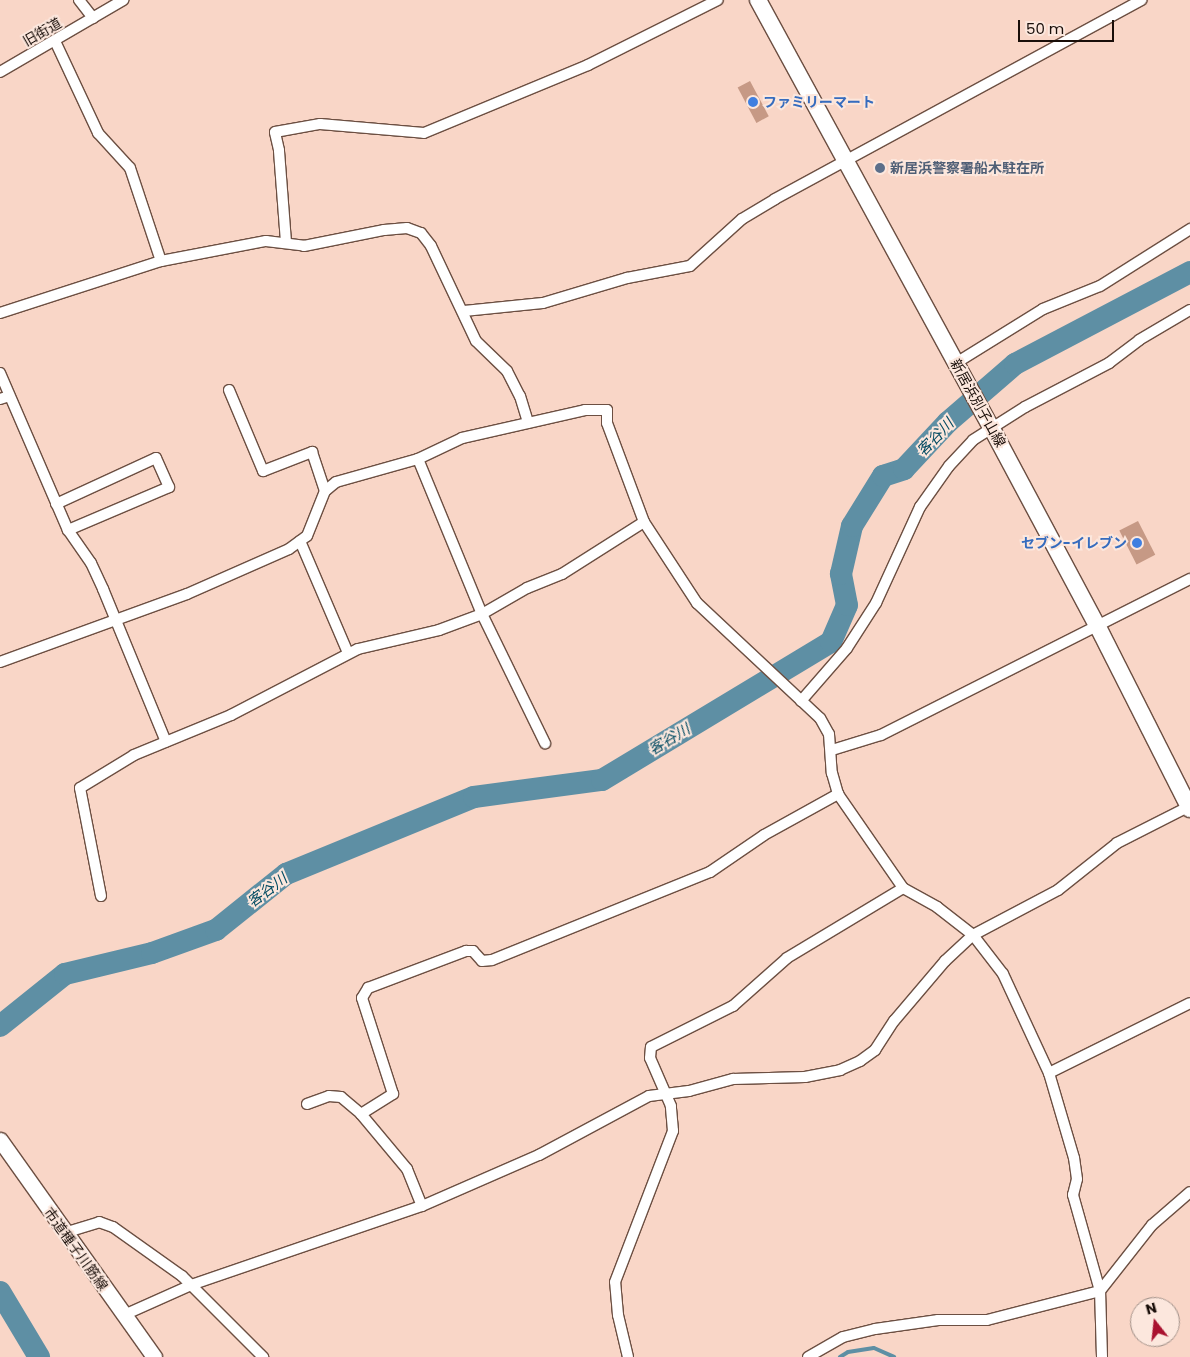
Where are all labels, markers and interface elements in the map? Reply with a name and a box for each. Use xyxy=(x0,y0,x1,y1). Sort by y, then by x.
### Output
scale bar xyxy=(1020,10,1116,42)
street label: 旧街道 xyxy=(20,14,64,50)
text: 50 m xyxy=(1026,18,1064,39)
place label: ファミリーマート xyxy=(763,94,875,110)
marker: ファミリーマート xyxy=(747,96,759,108)
place label: 新居浜警察署船木駐在所 xyxy=(890,160,1044,176)
marker: 新居浜警察署船木駐在所 xyxy=(874,162,886,174)
street label: 新居浜別子山線 xyxy=(947,356,1009,450)
water label: 客谷川 xyxy=(913,415,957,459)
place label: セブン-イレブン xyxy=(1021,535,1127,551)
marker: セブン-イレブン xyxy=(1131,537,1143,549)
water label: 客谷川 xyxy=(645,720,693,758)
water label: 客谷川 xyxy=(244,869,290,911)
street label: 市道種子川筋線 xyxy=(40,1204,112,1294)
north arrow xyxy=(1130,1297,1180,1347)
text: N xyxy=(1143,1297,1159,1320)

